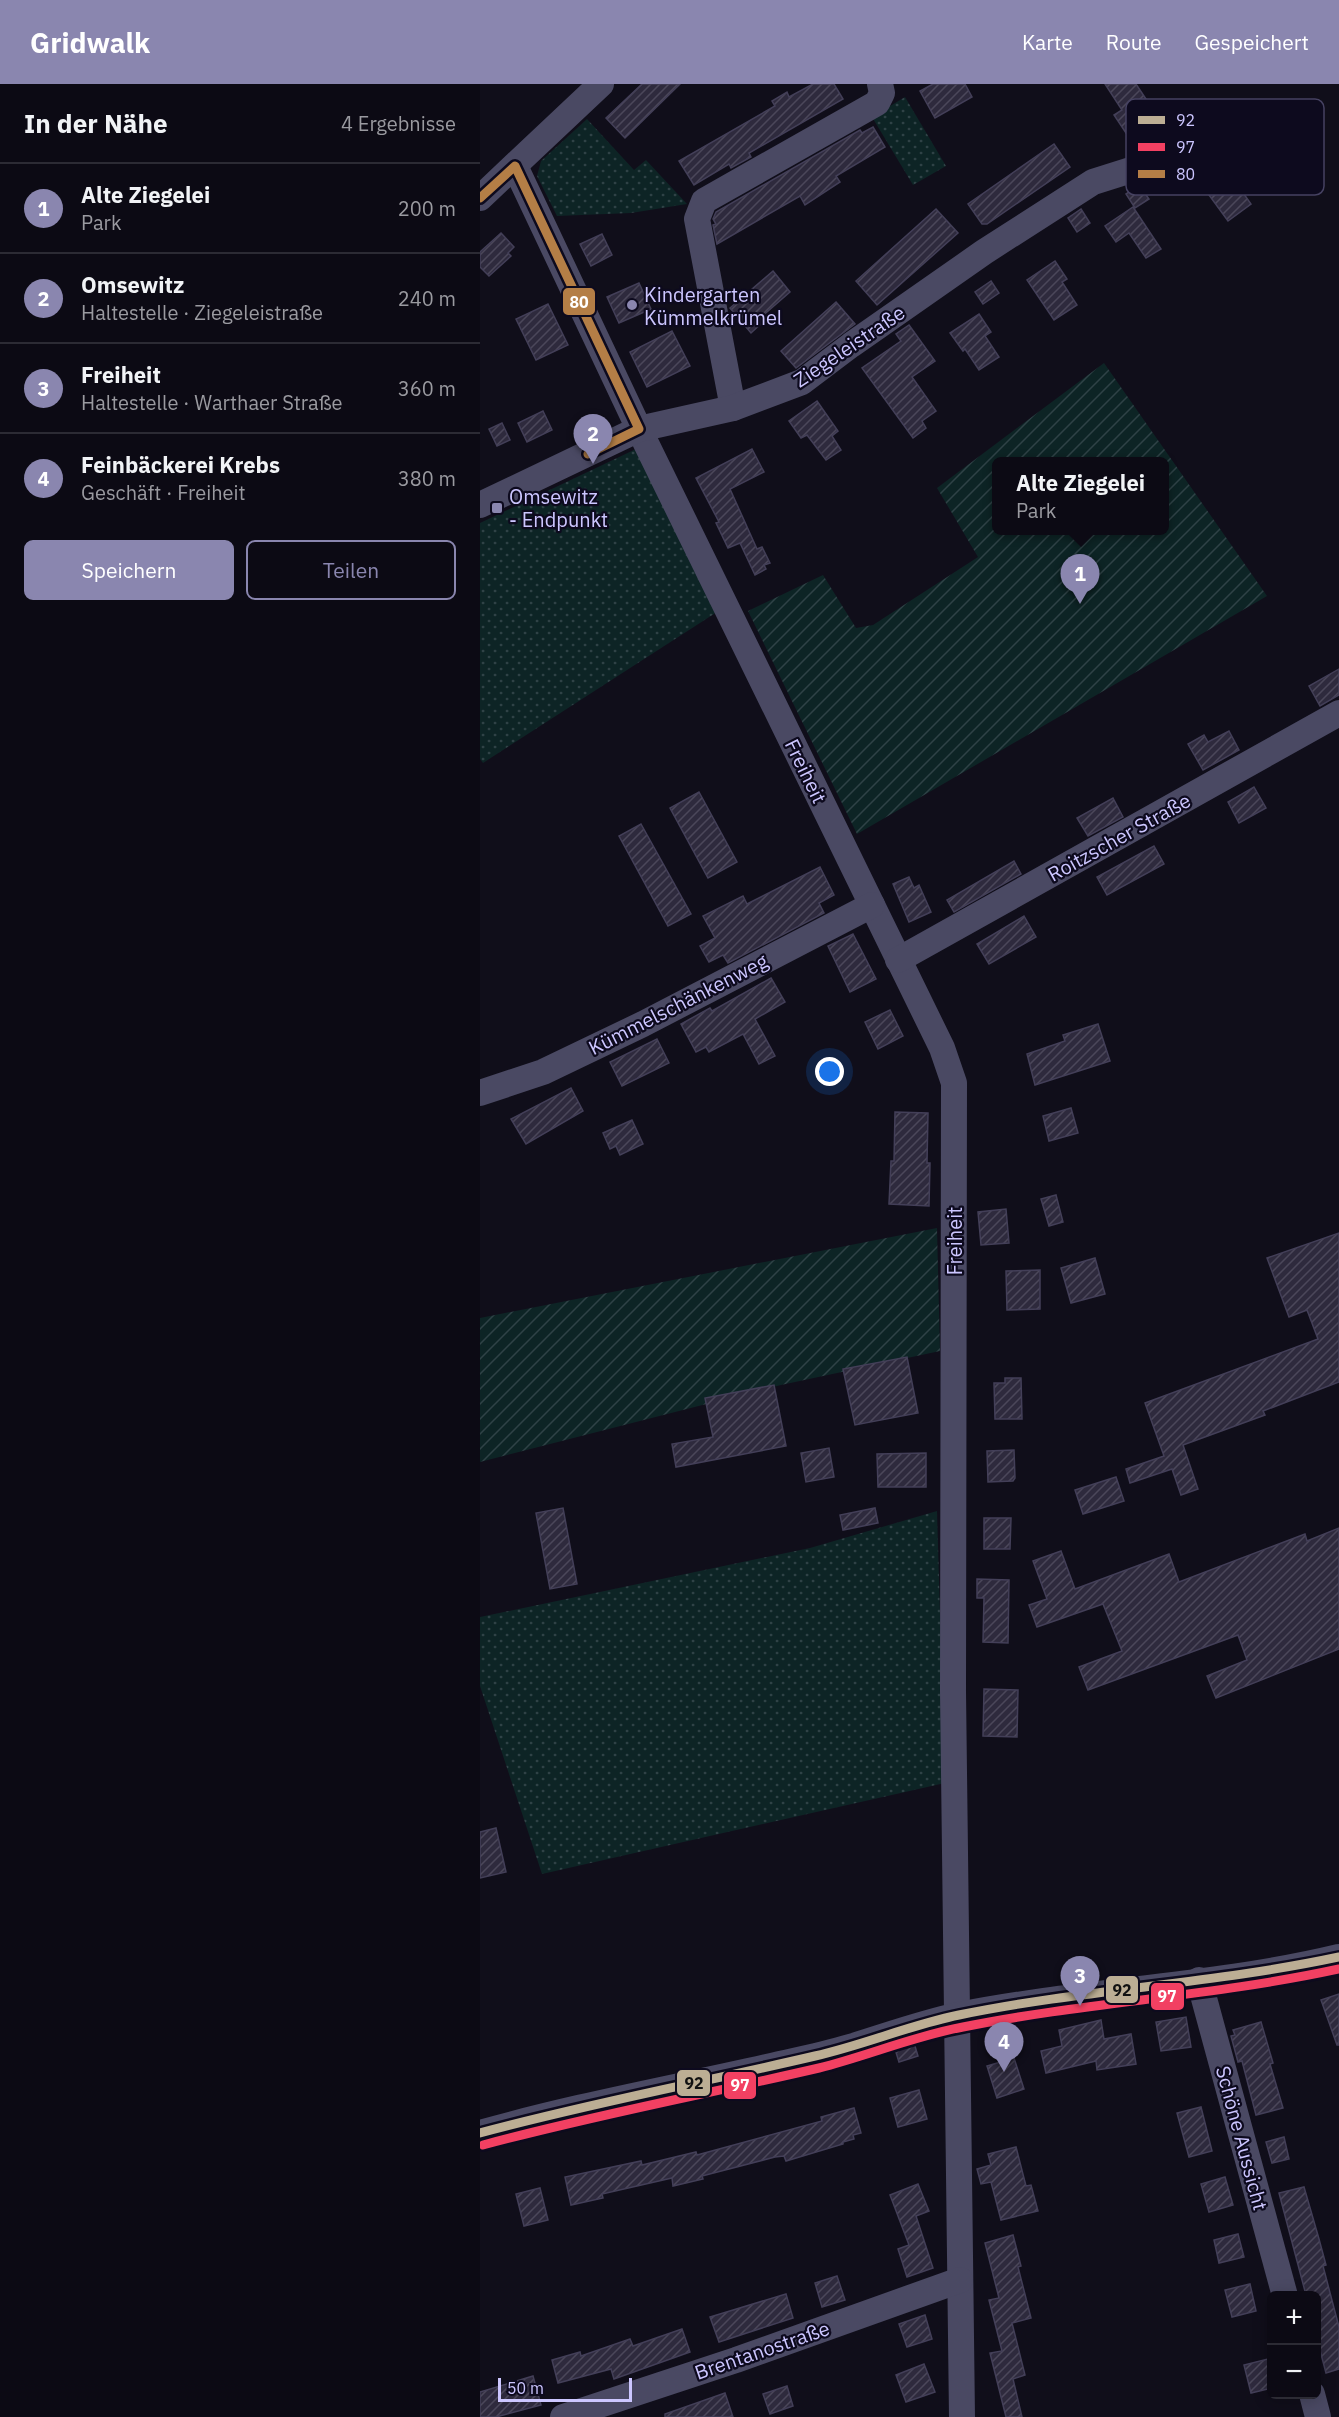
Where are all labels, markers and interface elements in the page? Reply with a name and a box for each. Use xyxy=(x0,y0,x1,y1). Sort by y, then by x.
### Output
text: Gridwalk xyxy=(30,24,150,61)
text: Karte xyxy=(1022,28,1073,56)
text: Route xyxy=(1106,28,1162,56)
text: Gespeichert xyxy=(1195,28,1309,56)
legend xyxy=(1126,99,1324,195)
text: In der Nähe xyxy=(24,106,168,140)
text: 4 Ergebnisse xyxy=(341,110,456,137)
text: 92 xyxy=(1176,110,1195,130)
text: 97 xyxy=(1176,137,1195,157)
text: 80 xyxy=(1176,164,1195,184)
text: Alte Ziegelei xyxy=(81,180,210,209)
text: 1 xyxy=(38,195,50,222)
text: 200 m xyxy=(398,195,456,222)
text: Park xyxy=(81,209,121,236)
text: Omsewitz xyxy=(81,270,184,299)
place label: Kindergarten Kümmelkrümel xyxy=(644,281,782,331)
text: 2 xyxy=(38,285,50,312)
text: 240 m xyxy=(398,285,456,312)
line badge: 80 xyxy=(562,287,596,316)
text: 80 xyxy=(569,292,589,312)
marker: Kindergarten Kümmelkrümel xyxy=(625,298,639,312)
text: Haltestelle · Ziegeleistraße xyxy=(81,299,323,326)
street label: Ziegeleistraße xyxy=(788,299,910,393)
text: Freiheit xyxy=(81,360,161,389)
text: 3 xyxy=(38,375,50,402)
text: 360 m xyxy=(398,375,456,402)
text: Haltestelle · Warthaer Straße xyxy=(81,389,343,416)
pin: 2 xyxy=(574,414,612,464)
text: Feinbäckerei Krebs xyxy=(81,450,280,479)
popup xyxy=(992,457,1169,535)
text: 4 xyxy=(38,465,50,492)
text: 380 m xyxy=(398,465,456,492)
text: Alte Ziegelei xyxy=(1016,468,1145,497)
text: Geschäft · Freiheit xyxy=(81,479,246,506)
place label: Omsewitz - Endpunkt xyxy=(509,483,608,533)
text: Park xyxy=(1016,497,1056,524)
marker: Omsewitz - Endpunkt xyxy=(490,501,504,515)
button: Speichern xyxy=(24,540,234,600)
button: Teilen xyxy=(246,540,456,600)
pin: 1 xyxy=(1060,554,1100,604)
street label: Freiheit xyxy=(779,734,833,808)
street label: Roitzscher Straße xyxy=(1043,787,1195,887)
street label: Kümmelschänkenweg xyxy=(584,947,773,1061)
your location xyxy=(815,1057,844,1086)
street label: Freiheit xyxy=(941,1207,968,1275)
pin: 3 xyxy=(1060,1956,1100,2006)
line badge: 92 xyxy=(1105,1975,1139,2004)
text: 92 xyxy=(1112,1980,1132,2000)
line badge: 97 xyxy=(1150,1982,1185,2011)
text: 97 xyxy=(1157,1986,1177,2006)
pin: 4 xyxy=(984,2022,1024,2072)
street label: Schöne Aussicht xyxy=(1210,2063,1274,2213)
line badge: 92 xyxy=(676,2069,711,2097)
line badge: 97 xyxy=(723,2071,757,2100)
text: 92 xyxy=(684,2073,704,2093)
text: 97 xyxy=(730,2075,750,2095)
map controls xyxy=(1267,2291,1321,2399)
button: + xyxy=(1267,2291,1321,2345)
street label: Brentanostraße xyxy=(691,2314,833,2386)
button: − xyxy=(1267,2345,1321,2399)
scale bar xyxy=(498,2375,632,2402)
text: 50 m xyxy=(507,2378,544,2398)

